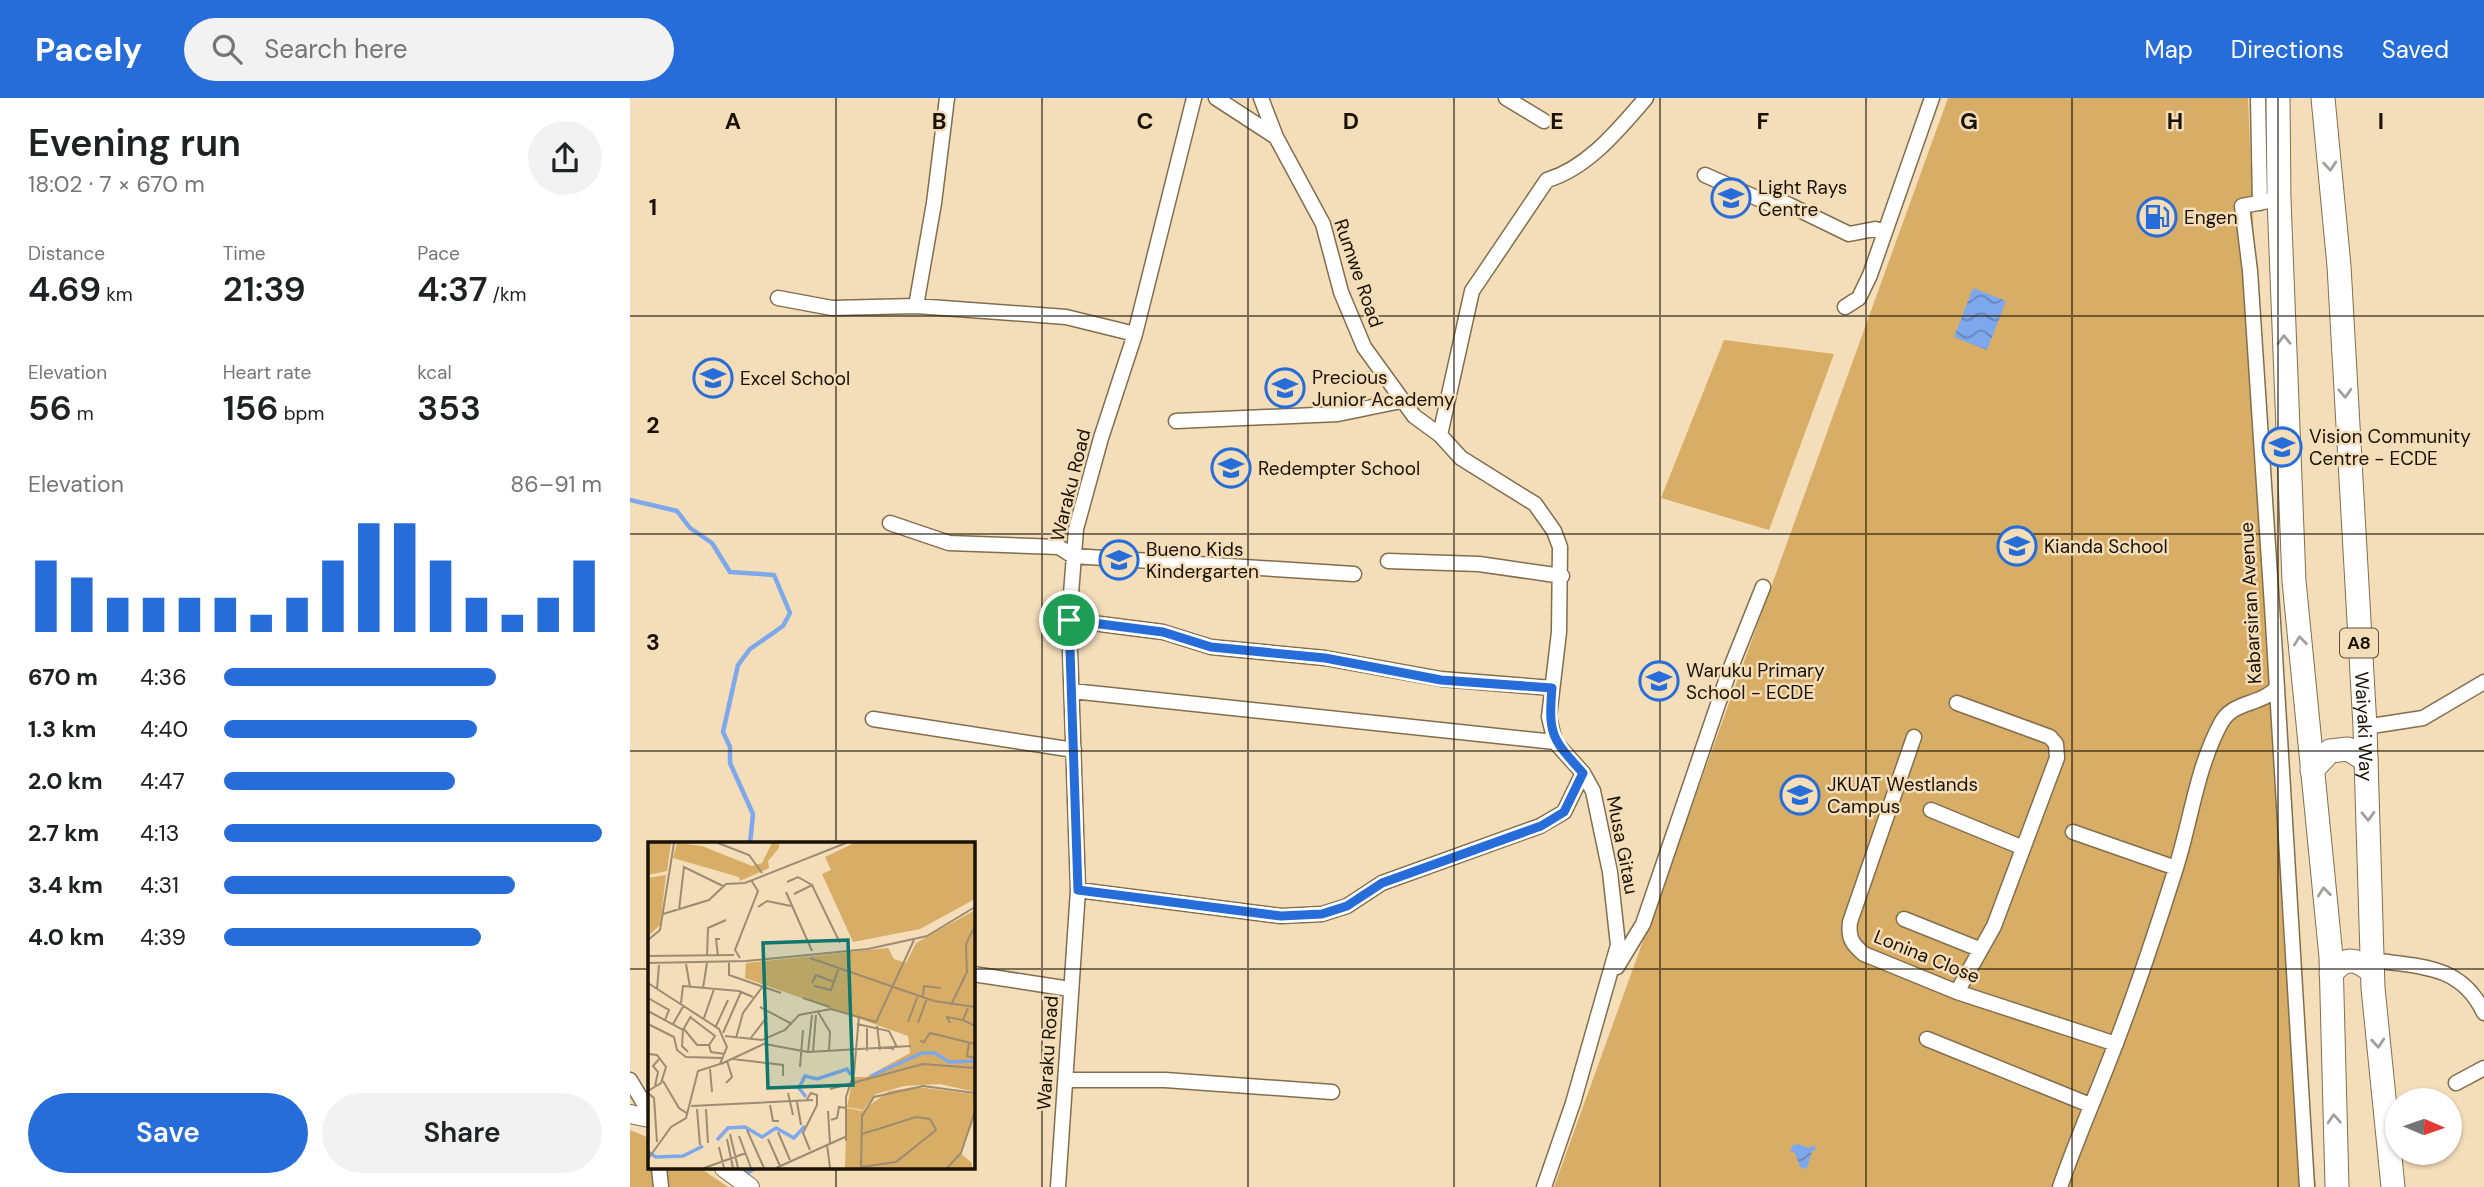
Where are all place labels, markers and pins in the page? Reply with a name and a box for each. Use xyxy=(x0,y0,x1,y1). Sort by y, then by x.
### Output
place label: Light Rays Centre xyxy=(1758,175,1847,222)
school or university icon: Light Rays Centre xyxy=(1710,177,1752,219)
fuel station icon: Engen xyxy=(2136,196,2178,238)
place label: Engen xyxy=(2184,205,2238,230)
school or university icon: Excel School xyxy=(692,357,734,399)
place label: Precious Junior Academy xyxy=(1312,365,1455,412)
place label: Excel School xyxy=(740,366,850,391)
school or university icon: Precious Junior Academy xyxy=(1264,367,1306,409)
place label: Vision Community Centre - ECDE xyxy=(2309,424,2471,471)
school or university icon: Vision Community Centre - ECDE xyxy=(2261,426,2303,468)
school or university icon: Redempter School xyxy=(1210,447,1252,489)
place label: Redempter School xyxy=(1258,456,1420,481)
school or university icon: Kianda School xyxy=(1996,525,2038,567)
place label: Kianda School xyxy=(2044,534,2168,559)
place label: Bueno Kids Kindergarten xyxy=(1146,537,1259,584)
school or university icon: Bueno Kids Kindergarten xyxy=(1098,539,1140,581)
pin xyxy=(1039,590,1099,650)
place label: Waruku Primary School - ECDE xyxy=(1686,658,1825,705)
school or university icon: Waruku Primary School - ECDE xyxy=(1638,660,1680,702)
place label: JKUAT Westlands Campus xyxy=(1827,772,1978,819)
school or university icon: JKUAT Westlands Campus xyxy=(1779,774,1821,816)

